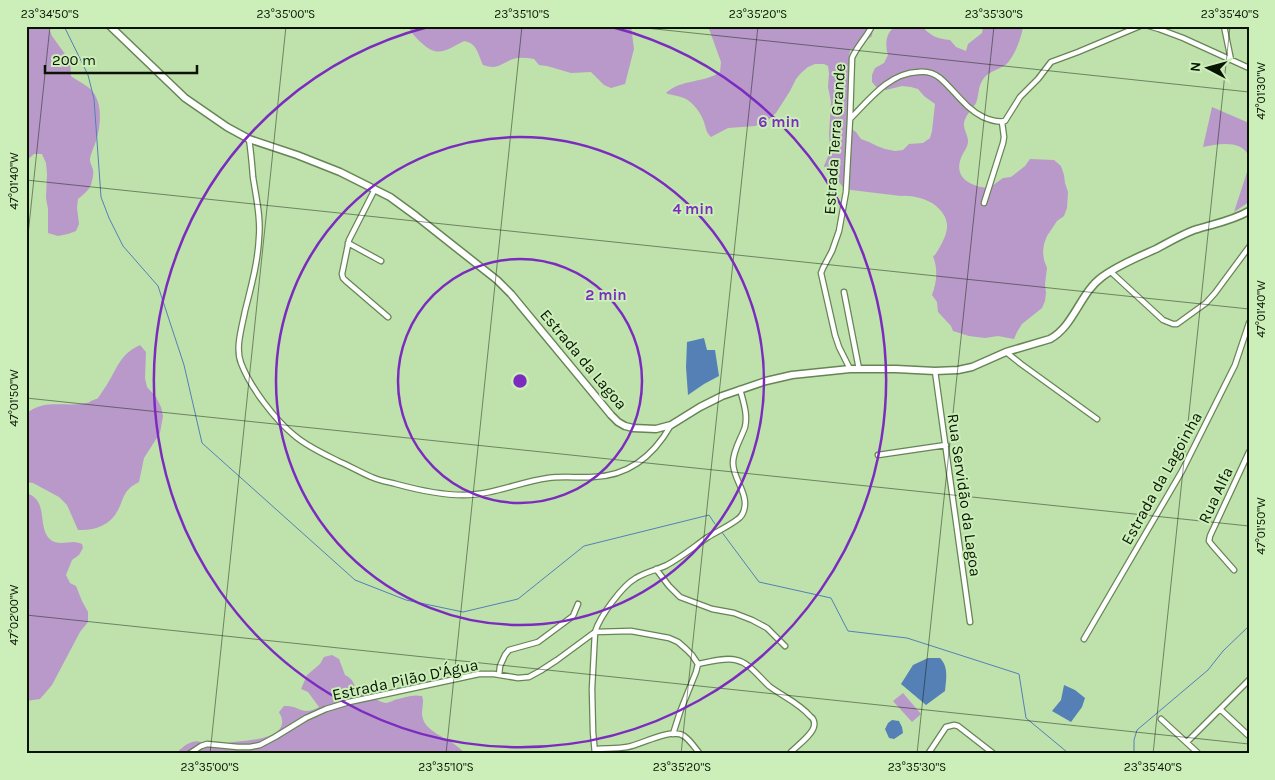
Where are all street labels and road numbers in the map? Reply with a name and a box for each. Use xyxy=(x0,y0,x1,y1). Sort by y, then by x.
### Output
street label: Estrada Terra Grande xyxy=(820,63,849,215)
street label: Estrada da Lagoa xyxy=(536,305,631,413)
street label: Estrada da Lagoinha xyxy=(1117,408,1206,548)
street label: Rua Servidão da Lagoa xyxy=(944,412,985,578)
street label: Rua Alfa xyxy=(1194,464,1237,526)
street label: Estrada Pilão D'Água xyxy=(330,655,480,704)

